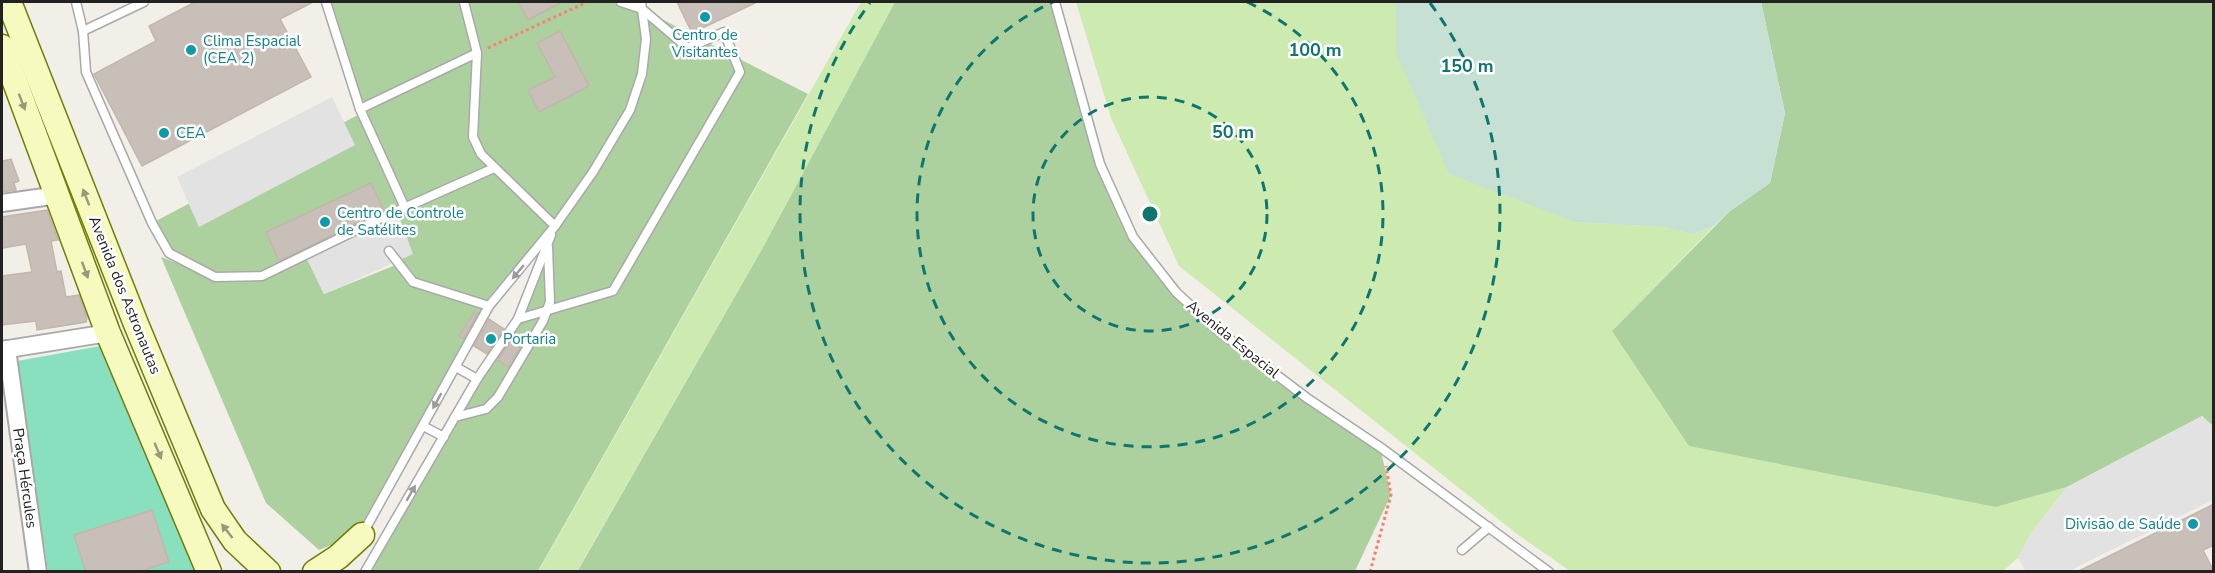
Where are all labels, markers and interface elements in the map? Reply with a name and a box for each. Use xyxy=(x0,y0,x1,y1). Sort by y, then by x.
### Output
marker: Centro de Visitantes xyxy=(698,10,712,24)
place label: Centro de Visitantes xyxy=(671,25,738,62)
place label: Clima Espacial (CEA 2) xyxy=(203,31,302,68)
text: 100 m xyxy=(1288,38,1342,62)
marker: Clima Espacial (CEA 2) xyxy=(184,43,198,57)
text: 150 m xyxy=(1440,54,1494,78)
one-way arrow xyxy=(18,93,28,111)
text: 50 m xyxy=(1212,120,1254,144)
place label: CEA xyxy=(176,123,206,143)
marker: CEA xyxy=(157,126,171,140)
one-way arrow xyxy=(81,188,90,206)
place label: Centro de Controle de Satélites xyxy=(337,203,464,240)
centre of rings xyxy=(1140,204,1160,224)
street label: Avenida dos Astronautas xyxy=(84,213,166,377)
marker: Centro de Controle de Satélites xyxy=(318,215,332,229)
one-way arrow xyxy=(81,261,90,279)
one-way arrow xyxy=(512,264,525,280)
street label: Avenida Espacial xyxy=(1182,295,1284,383)
place label: Portaria xyxy=(503,329,556,349)
marker: Portaria xyxy=(484,332,498,346)
one-way arrow xyxy=(432,393,442,410)
street label: Praça Hércules xyxy=(8,427,42,529)
one-way arrow xyxy=(154,442,163,459)
one-way arrow xyxy=(406,485,417,501)
place label: Divisão de Saúde xyxy=(2065,514,2181,534)
marker: Divisão de Saúde xyxy=(2186,517,2200,531)
one-way arrow xyxy=(220,523,233,539)

